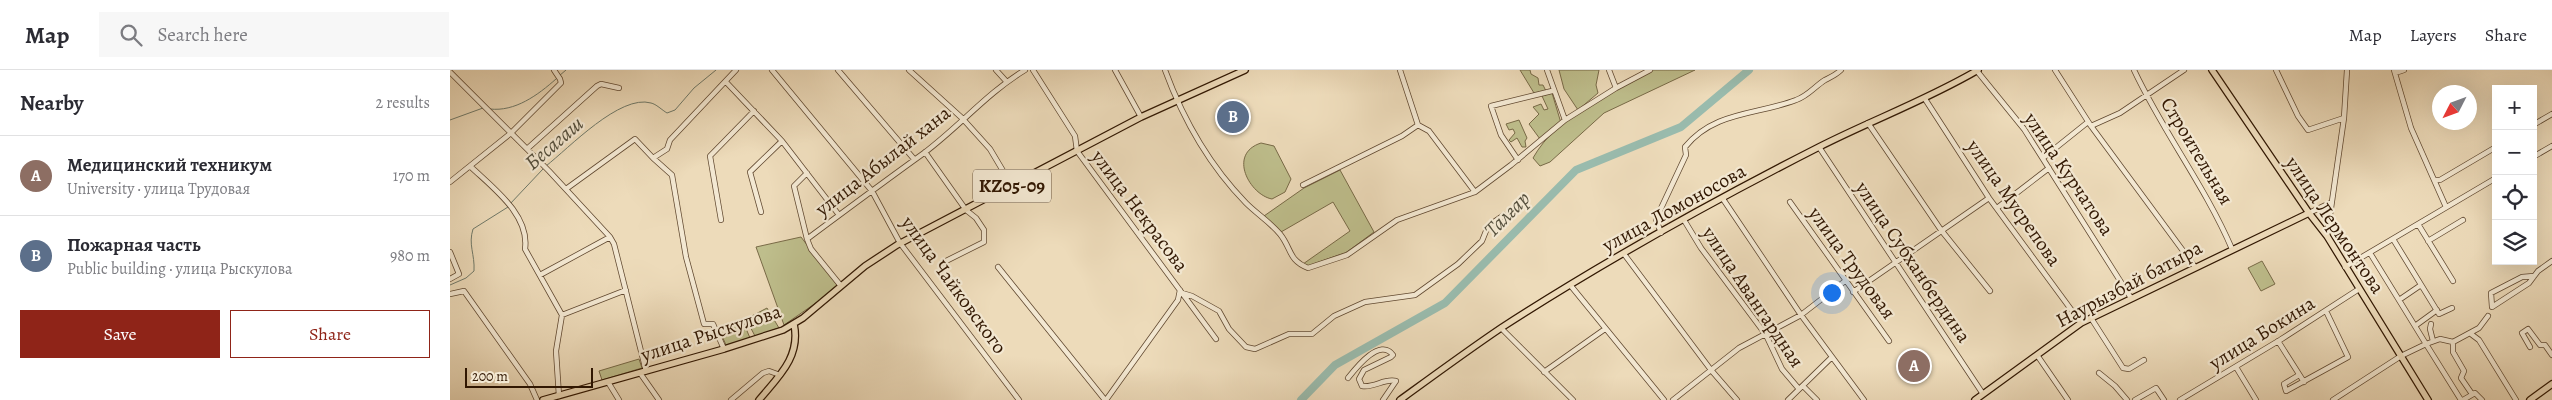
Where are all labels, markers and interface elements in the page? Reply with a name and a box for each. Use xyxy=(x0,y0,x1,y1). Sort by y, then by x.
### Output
search box xyxy=(99,12,449,57)
text: Map xyxy=(25,19,69,51)
icon: search xyxy=(117,21,145,49)
text: Search here xyxy=(157,22,248,48)
text: Map xyxy=(2349,23,2382,47)
text: Layers xyxy=(2410,23,2457,47)
text: Share xyxy=(2485,23,2527,47)
north arrow xyxy=(2432,85,2477,130)
map controls xyxy=(2492,85,2537,265)
button: + xyxy=(2492,85,2537,130)
text: Nearby xyxy=(20,89,83,117)
text: 2 results xyxy=(375,92,430,114)
street label: Строительная xyxy=(2154,92,2240,210)
pin: B xyxy=(1217,98,1249,136)
street label: улица Абылай хана xyxy=(809,99,957,223)
street label: улица Курчатова xyxy=(2017,106,2121,242)
water label: Бесагаш xyxy=(519,110,589,176)
button: − xyxy=(2492,130,2537,175)
street label: улица Мусрепова xyxy=(1960,133,2068,272)
street label: улица Некрасова xyxy=(1085,144,1195,278)
street label: улица Лермонтова xyxy=(2278,150,2391,300)
text: Медицинский техникум xyxy=(67,152,272,178)
street label: улица Ломоносова xyxy=(1597,157,1751,259)
text: A xyxy=(31,165,41,187)
text: 170 m xyxy=(393,165,430,187)
road number: KZ05-09 xyxy=(973,170,1051,202)
street label: улица Субханбердина xyxy=(1848,175,1978,349)
button: locate xyxy=(2492,175,2537,220)
text: University · улица Трудовая xyxy=(67,178,250,200)
water label: Талғар xyxy=(1478,185,1536,243)
street label: улица Трудовая xyxy=(1801,200,1902,325)
street label: улица Чайковского xyxy=(894,210,1013,359)
street label: улица Авангардная xyxy=(1695,220,1810,373)
button: layers xyxy=(2492,220,2537,265)
text: Пожарная часть xyxy=(67,232,201,258)
street label: Наурызбай батыра xyxy=(2051,234,2208,334)
text: B xyxy=(31,245,41,267)
text: 980 m xyxy=(390,245,430,267)
text: Public building · улица Рыскулова xyxy=(67,258,292,280)
your location xyxy=(1819,280,1845,306)
street label: улица Бокина xyxy=(2203,289,2321,377)
street label: улица Рыскулова xyxy=(636,297,785,369)
button: Save xyxy=(20,310,220,358)
button: Share xyxy=(230,310,430,358)
pin: A xyxy=(1898,347,1930,385)
scale bar xyxy=(465,365,592,388)
text: 200 m xyxy=(472,367,508,386)

